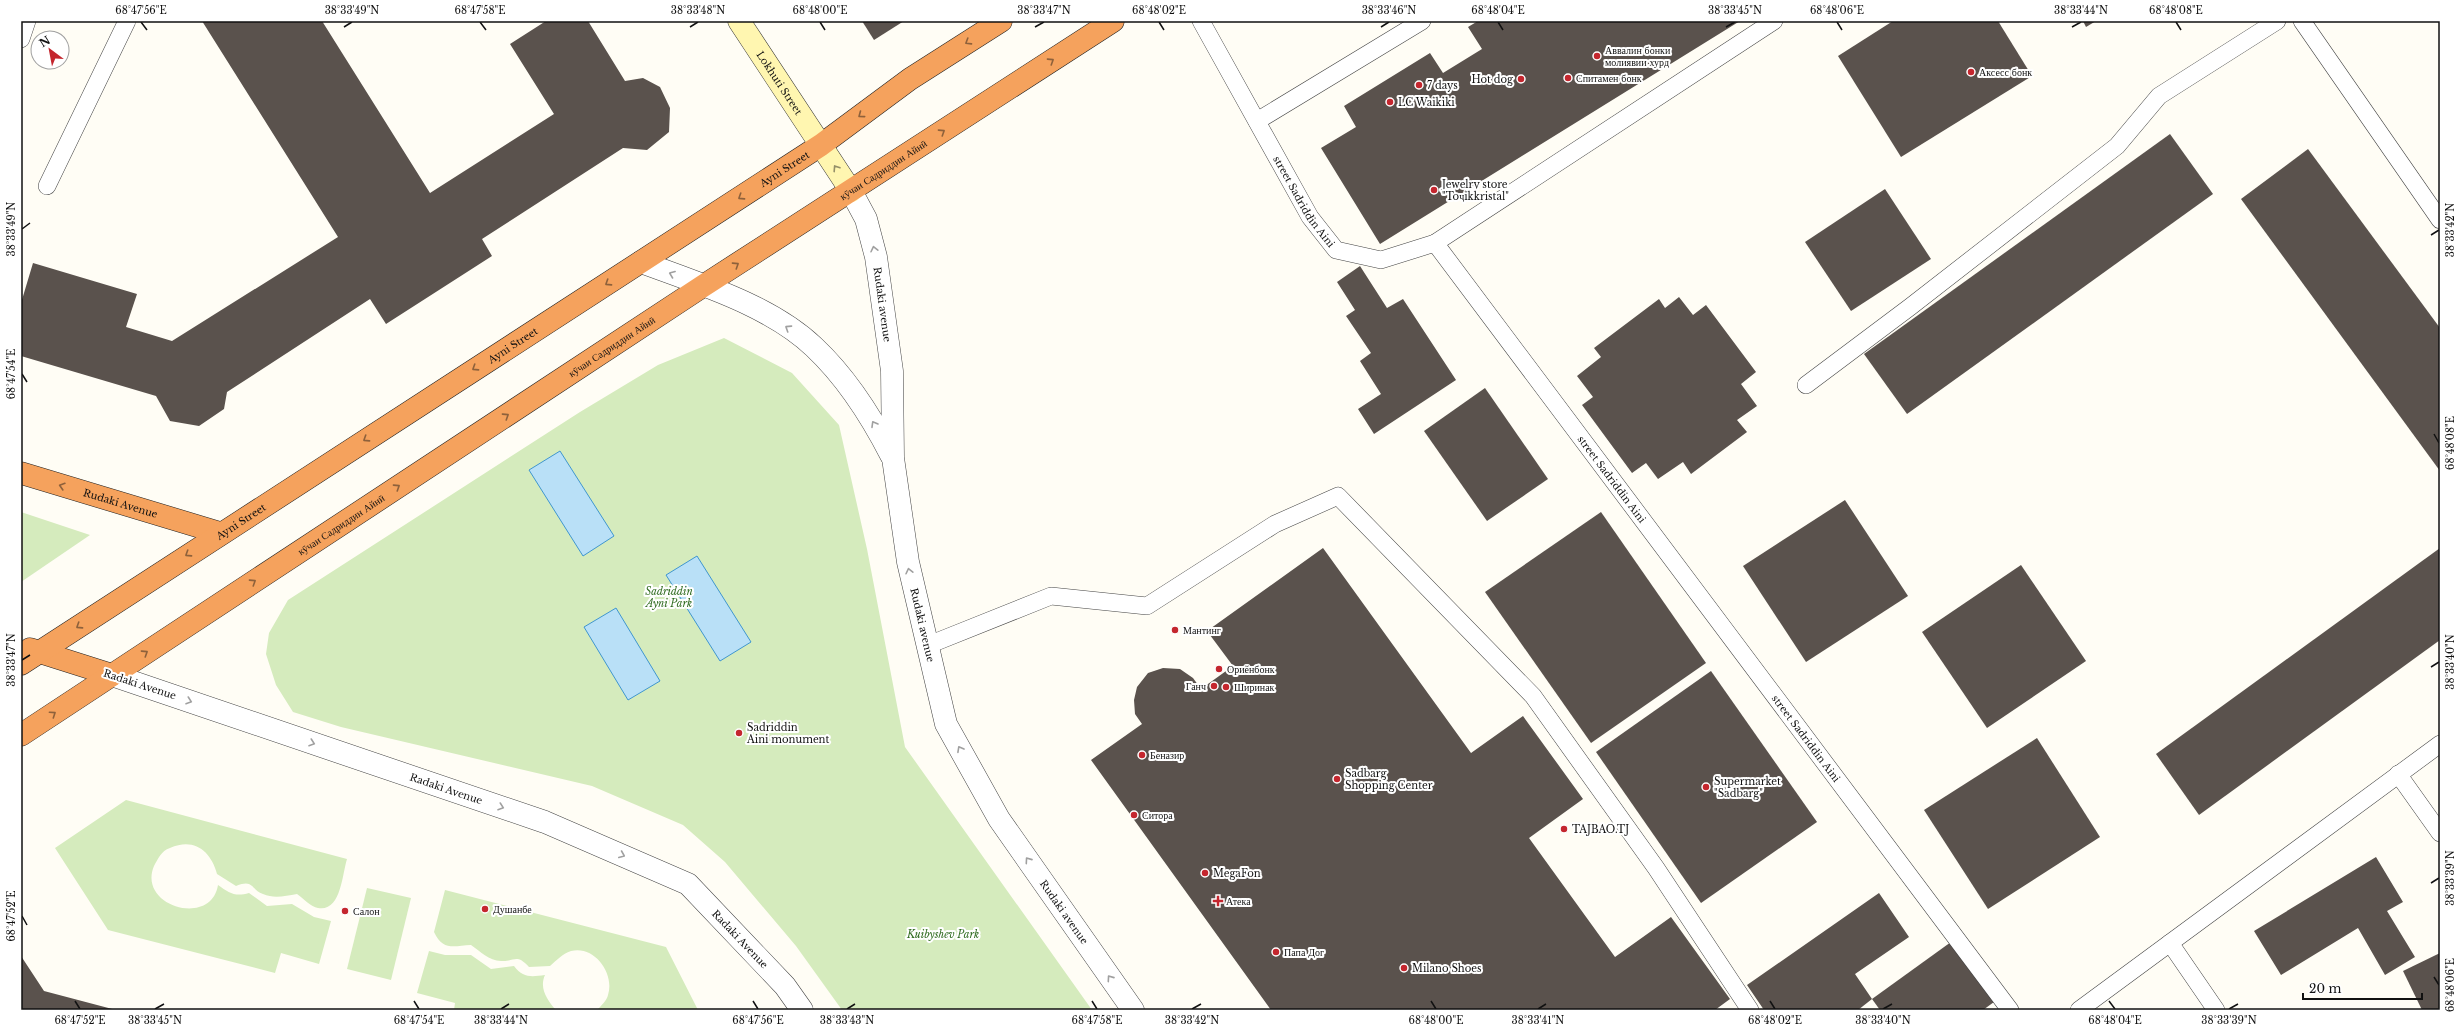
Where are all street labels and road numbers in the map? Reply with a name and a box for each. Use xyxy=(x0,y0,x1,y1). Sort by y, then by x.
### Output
street label: Lokhuti Street xyxy=(754,49,805,118)
street label: кӯчаи Садриддин Айнӣ xyxy=(837,137,930,203)
street label: Ayni Street xyxy=(756,148,812,191)
street label: street Sadriddin Aini xyxy=(1270,154,1338,251)
street label: Rudaki avenue xyxy=(870,266,894,343)
street label: кӯчаи Садриддин Айнӣ xyxy=(566,313,658,380)
street label: Ayni Street xyxy=(485,324,540,367)
street label: street Sadriddin Aini xyxy=(1575,433,1649,526)
street label: Rudaki Avenue xyxy=(82,486,159,521)
street label: кӯчаи Садриддин Айнӣ xyxy=(295,491,388,558)
street label: Ayni Street xyxy=(213,501,269,543)
street label: Rudaki avenue xyxy=(907,587,937,664)
street label: Radaki Avenue xyxy=(102,667,178,702)
street label: street Sadriddin Aini xyxy=(1769,692,1843,785)
street label: Radaki Avenue xyxy=(408,771,484,807)
street label: Rudaki avenue xyxy=(1037,878,1091,947)
street label: Radaki Avenue xyxy=(709,907,771,972)

